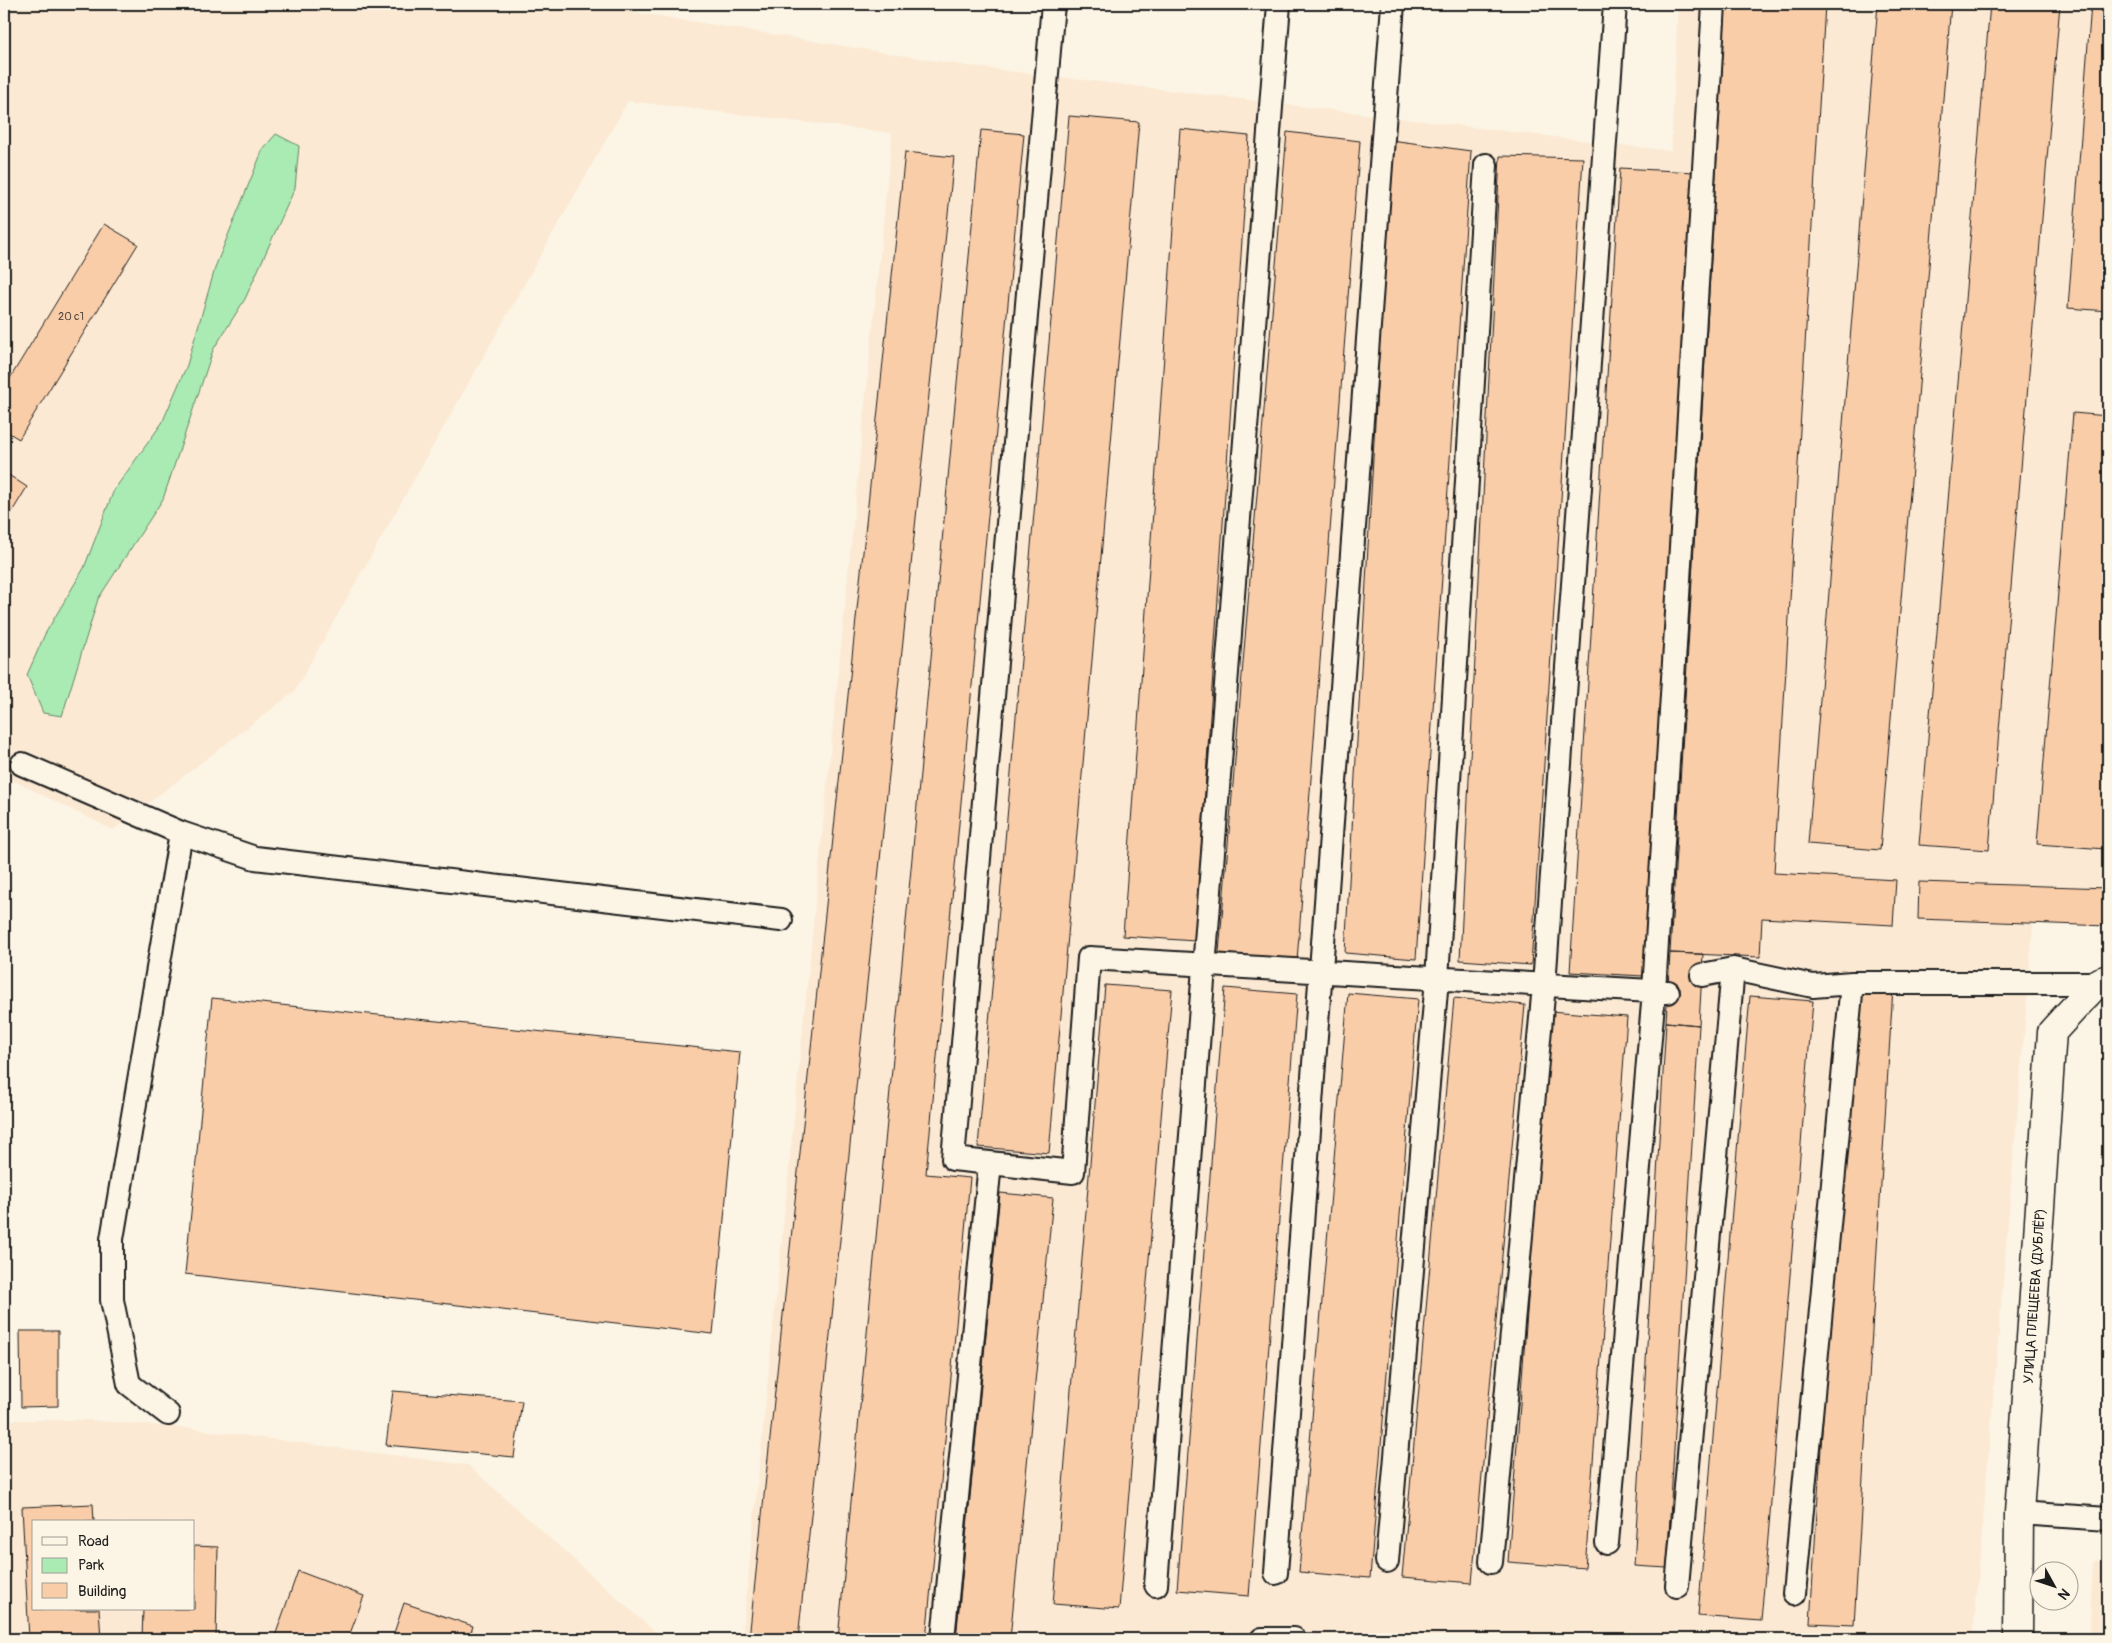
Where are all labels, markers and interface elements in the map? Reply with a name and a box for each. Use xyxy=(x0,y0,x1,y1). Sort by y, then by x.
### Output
house number: 20 с1 xyxy=(58,310,84,323)
street label: УЛИЦА ПЛЕЩЕЕВА (ДУБЛЁР) xyxy=(2020,1208,2049,1384)
legend xyxy=(32,1520,195,1610)
text: Road xyxy=(78,1532,109,1551)
text: Park xyxy=(78,1556,105,1575)
north arrow xyxy=(2030,1560,2080,1610)
text: Building xyxy=(78,1582,126,1601)
text: N xyxy=(2054,1585,2073,1603)

